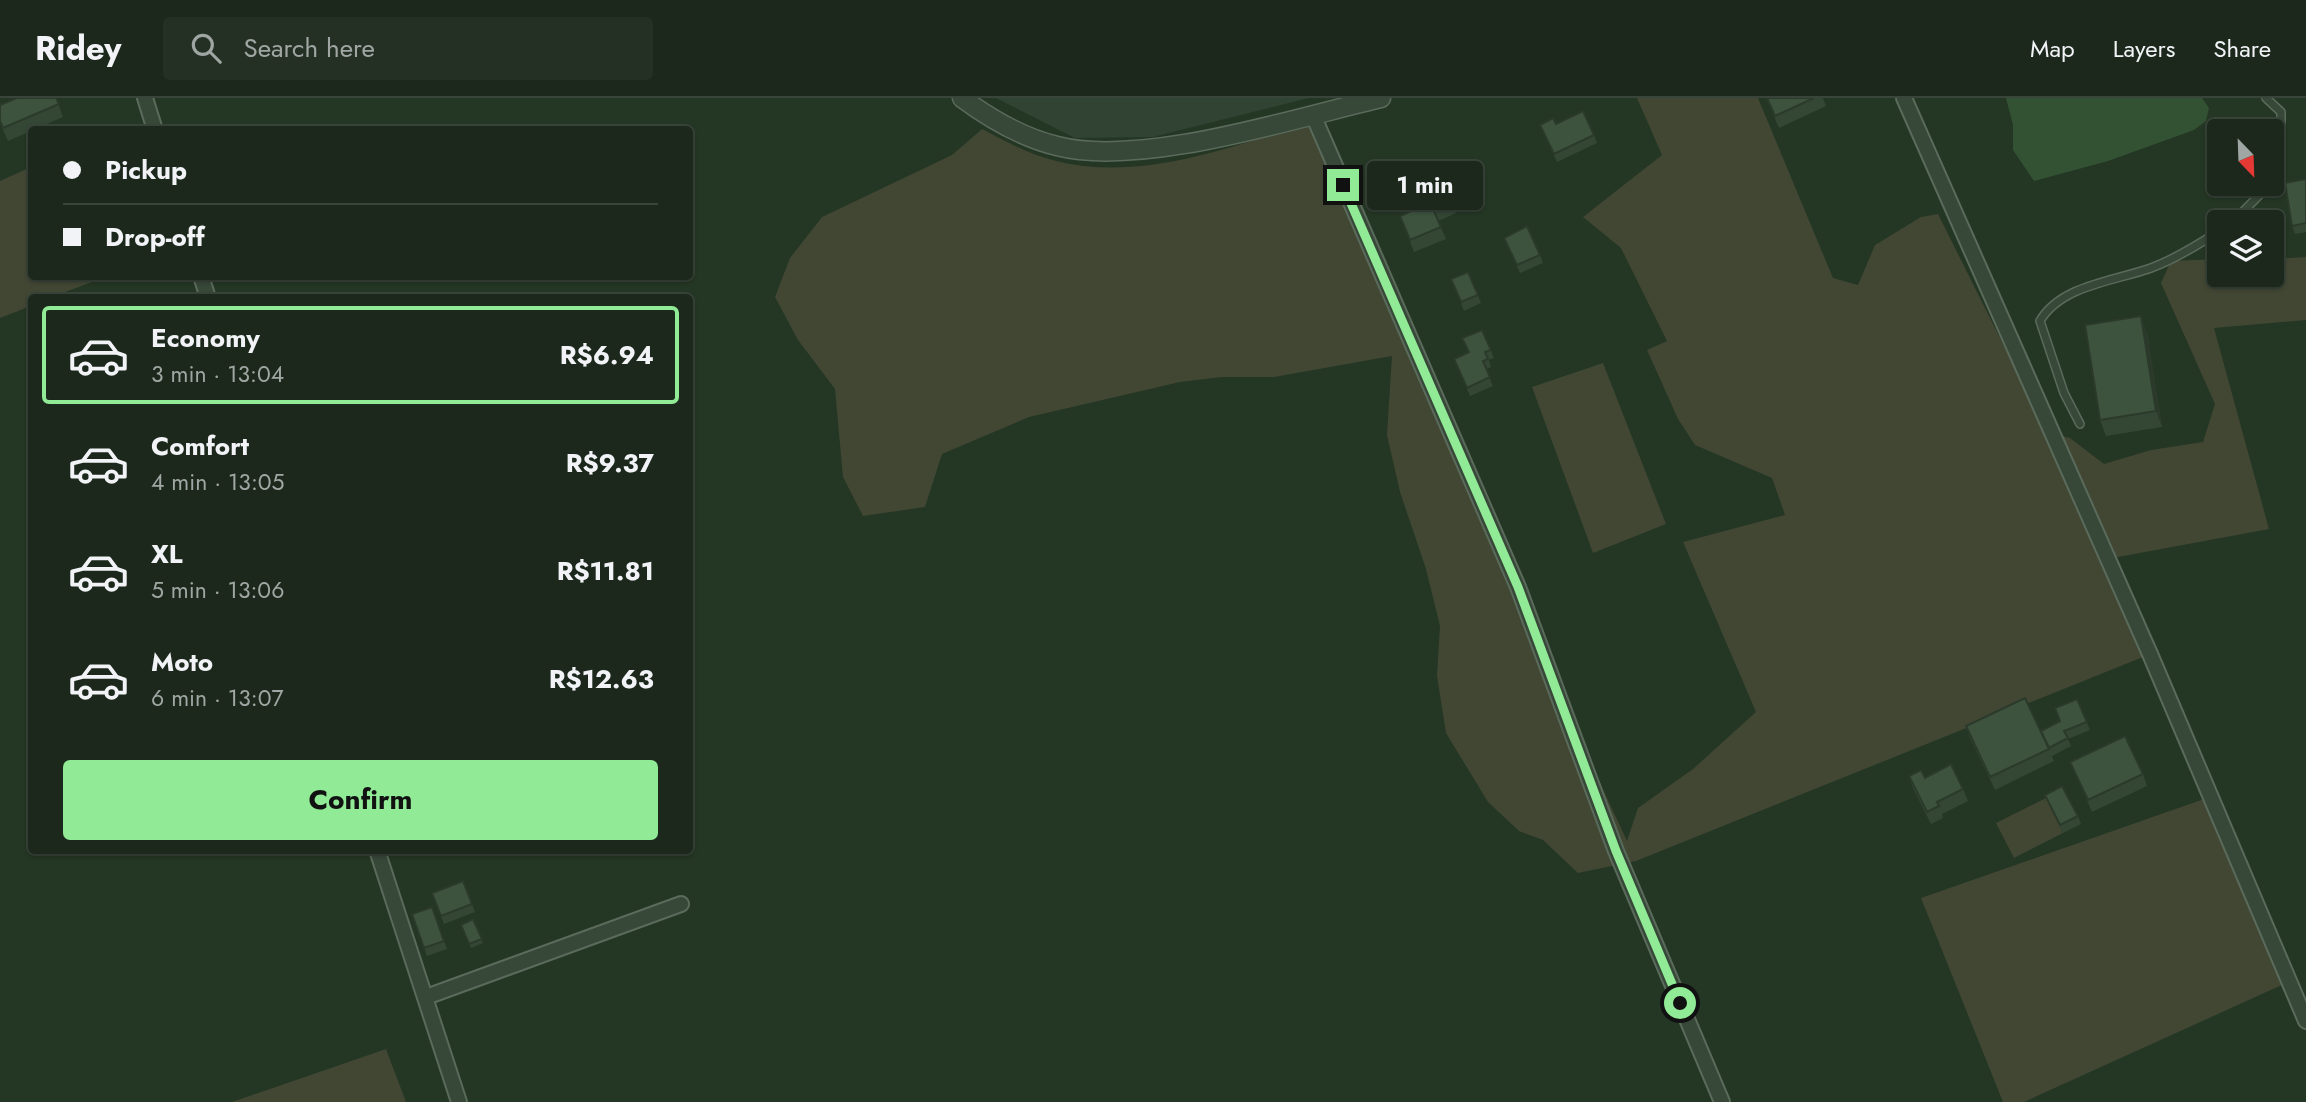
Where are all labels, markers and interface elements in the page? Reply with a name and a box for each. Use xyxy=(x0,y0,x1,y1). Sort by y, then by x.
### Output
search box xyxy=(163,17,653,80)
text: Ridey xyxy=(35,25,121,72)
icon: search xyxy=(187,29,225,67)
text: Search here xyxy=(243,29,375,67)
text: Map xyxy=(2030,31,2075,66)
text: Layers xyxy=(2113,31,2175,66)
text: Share xyxy=(2213,31,2271,66)
north arrow xyxy=(2207,119,2284,196)
map controls xyxy=(2207,119,2284,287)
text: Pickup xyxy=(105,151,187,189)
callout: 1 min xyxy=(1368,160,1483,210)
text: 1 min xyxy=(1396,168,1454,202)
route end xyxy=(1327,169,1359,201)
button: layers xyxy=(2207,210,2284,287)
text: Drop-off xyxy=(105,218,205,256)
text: Economy xyxy=(151,319,260,357)
icon: car xyxy=(67,324,130,387)
text: R$6.94 xyxy=(560,336,654,374)
text: 3 min · 13:04 xyxy=(151,357,284,391)
text: Comfort xyxy=(151,427,249,465)
icon: car xyxy=(67,432,130,495)
text: R$9.37 xyxy=(566,444,654,482)
text: 4 min · 13:05 xyxy=(151,465,285,499)
text: XL xyxy=(151,535,183,573)
icon: car xyxy=(67,540,130,603)
text: R$11.81 xyxy=(557,552,654,590)
text: 5 min · 13:06 xyxy=(151,573,284,607)
text: Moto xyxy=(151,643,213,681)
icon: car xyxy=(67,648,130,711)
text: R$12.63 xyxy=(549,660,654,698)
text: 6 min · 13:07 xyxy=(151,681,284,715)
button: Confirm xyxy=(63,760,658,840)
route start xyxy=(1664,987,1696,1019)

